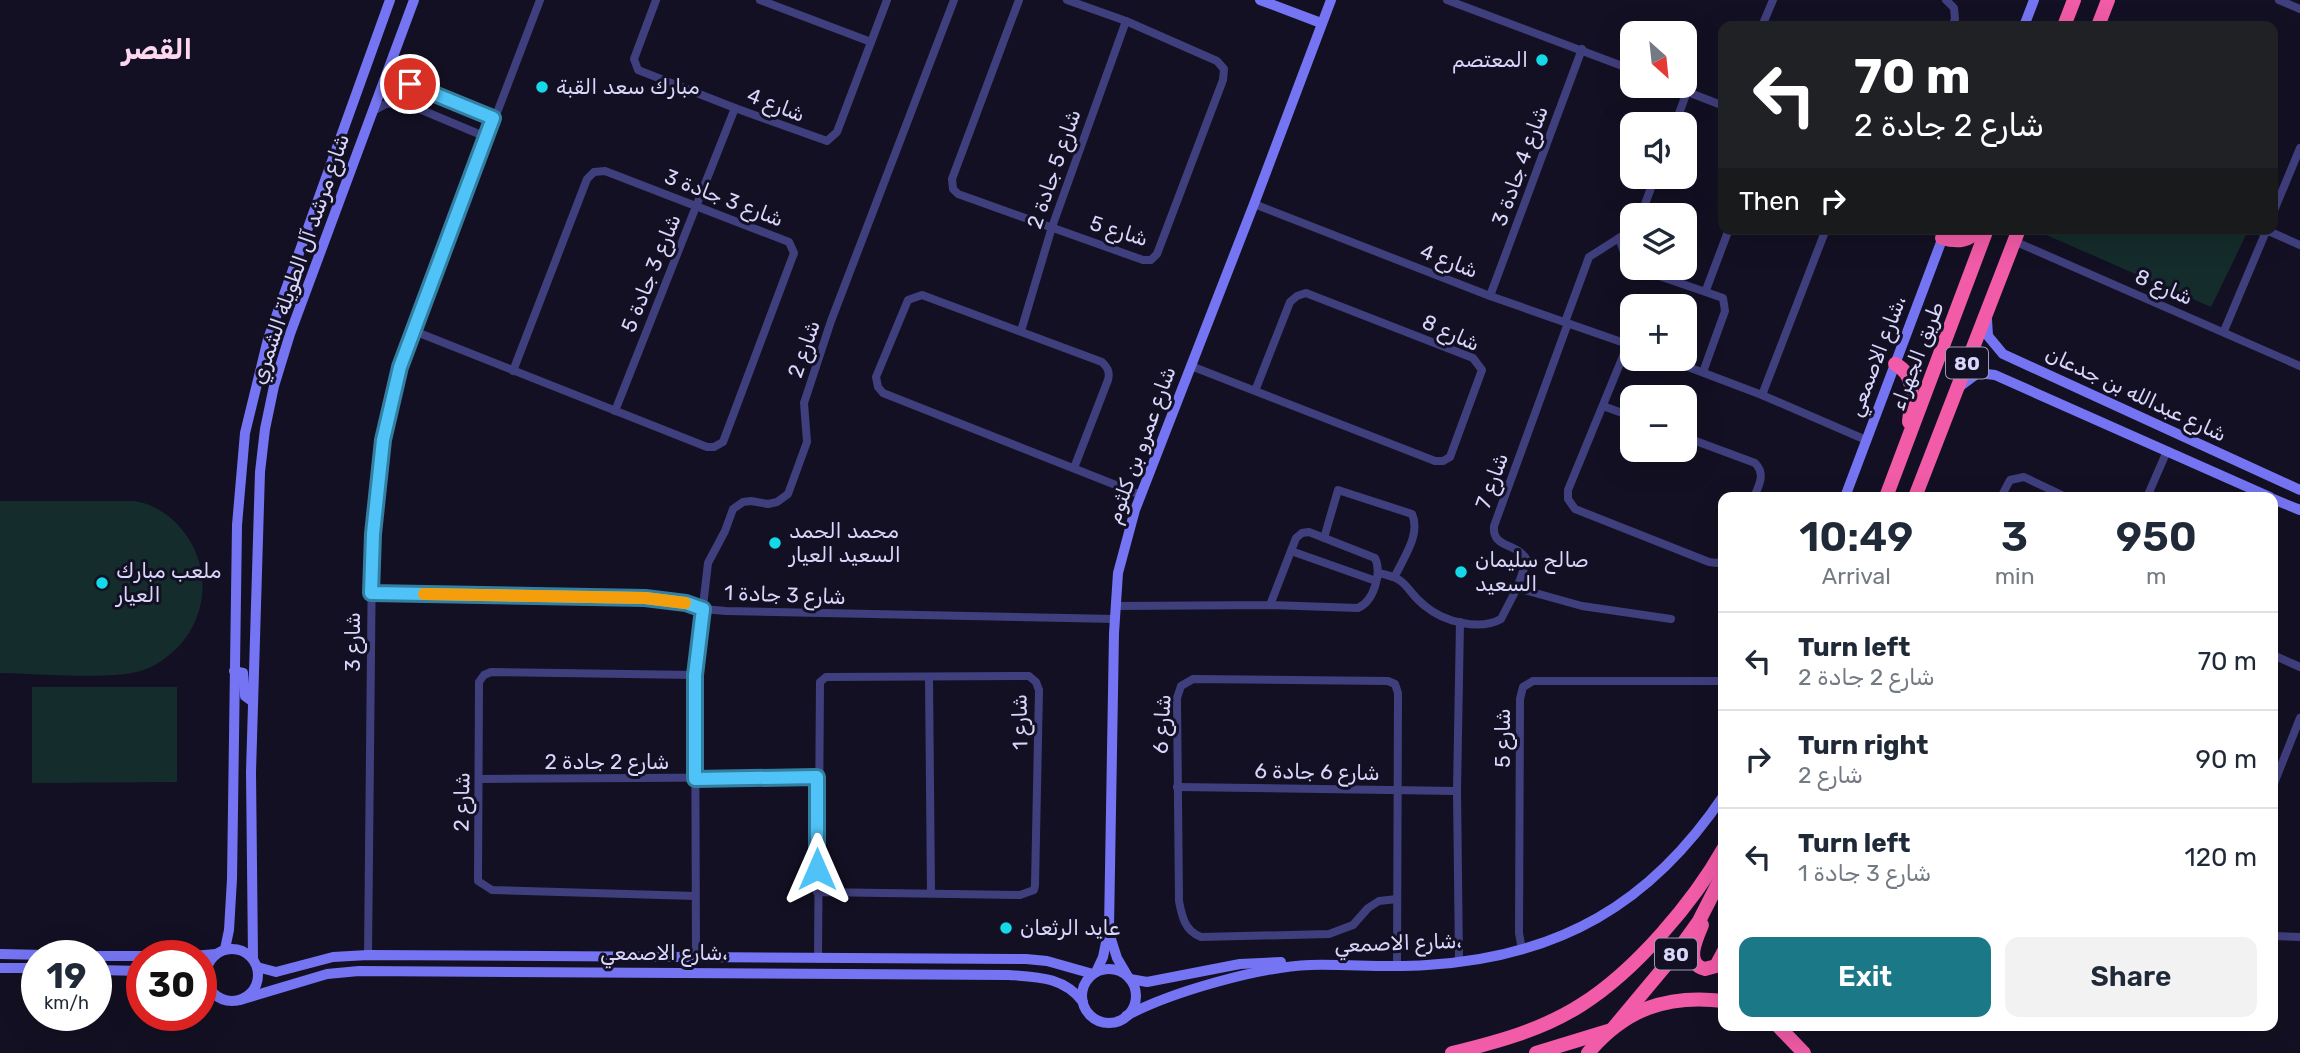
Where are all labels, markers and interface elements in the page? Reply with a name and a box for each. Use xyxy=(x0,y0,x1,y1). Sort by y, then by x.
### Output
north arrow xyxy=(1620,21,1698,98)
map controls xyxy=(1620,21,1697,462)
district label: القصر xyxy=(120,33,192,66)
place label: المعتصم xyxy=(1452,47,1528,74)
text: 70 m xyxy=(1854,47,1971,105)
icon: left xyxy=(1739,49,1830,140)
marker: المعتصم xyxy=(1534,52,1550,68)
pin xyxy=(380,54,440,114)
icon: arrive xyxy=(391,65,429,103)
place label: مبارك سعد القبة xyxy=(556,74,700,99)
marker: مبارك سعد القبة xyxy=(534,79,550,95)
street label: شارع 4 xyxy=(743,82,809,129)
street label: شارع 4 جادة 3 xyxy=(1486,102,1555,230)
street label: شارع 5 جادة 2 xyxy=(1021,106,1088,233)
text: شارع 2 جادة 2 xyxy=(1854,106,2044,144)
button: sound xyxy=(1620,112,1697,189)
street label: شارع مرشد آل الطويلة الشمري xyxy=(245,130,356,388)
street label: شارع 3 جادة 3 xyxy=(660,163,787,234)
icon: right xyxy=(1814,182,1852,220)
text: Then xyxy=(1739,186,1800,217)
button: layers xyxy=(1620,203,1697,280)
street label: شارع 3 جادة 5 xyxy=(615,210,687,336)
street label: شارع 5 xyxy=(1086,210,1151,253)
street label: شارع 4 xyxy=(1416,238,1482,285)
street label: شارع 8 xyxy=(2131,263,2197,312)
street label: شارع الاصمعي، xyxy=(1842,292,1915,421)
button: + xyxy=(1620,294,1697,371)
street label: طريق الجهراء xyxy=(1884,298,1949,414)
street label: شارع 8 xyxy=(1418,309,1484,358)
street label: شارع 2 xyxy=(782,317,827,382)
street label: شارع عبدالله بن جدعان xyxy=(2041,341,2231,448)
road number: 80 xyxy=(1946,348,1988,378)
street label: شارع عمرو بن كلثوم xyxy=(1101,363,1182,527)
button: − xyxy=(1620,385,1697,462)
street label: شارع 7 xyxy=(1470,449,1515,513)
text: 10:49 xyxy=(1799,512,1913,562)
text: 3 xyxy=(2001,512,2028,562)
text: 950 xyxy=(2116,512,2197,562)
place label: محمد الحمد السعيد العيار xyxy=(787,518,901,567)
marker: محمد الحمد السعيد العيار xyxy=(767,535,783,551)
place label: صالح سليمان السعيد xyxy=(1475,547,1588,596)
place label: ملعب مبارك العيار xyxy=(114,558,221,607)
text: Arrival xyxy=(1822,562,1891,590)
text: min xyxy=(1995,562,2035,590)
text: m xyxy=(2146,562,2167,590)
marker: صالح سليمان السعيد xyxy=(1453,564,1469,580)
marker: ملعب مبارك العيار xyxy=(94,575,110,591)
street label: شارع 3 جادة 1 xyxy=(724,580,846,611)
street label: شارع 3 xyxy=(340,612,367,672)
text: Turn left xyxy=(1798,632,1910,663)
icon: left xyxy=(1739,642,1777,680)
text: 70 m xyxy=(2198,646,2257,677)
text: شارع 2 جادة 2 xyxy=(1798,663,1935,691)
street label: شارع 1 xyxy=(1007,694,1034,750)
street label: شارع 6 xyxy=(1147,694,1178,755)
street label: شارع 5 xyxy=(1490,708,1517,768)
text: Turn right xyxy=(1798,730,1928,761)
icon: right xyxy=(1739,740,1777,778)
text: 90 m xyxy=(2196,744,2257,775)
street label: شارع 2 جادة 2 xyxy=(545,749,669,776)
street label: شارع 6 جادة 6 xyxy=(1254,758,1380,787)
text: شارع 2 xyxy=(1798,761,1863,789)
street label: شارع 2 xyxy=(448,772,477,832)
text: Turn left xyxy=(1798,828,1910,859)
position arrow xyxy=(780,832,854,906)
icon: left xyxy=(1739,838,1777,876)
text: 120 m xyxy=(2185,842,2257,873)
text: شارع 3 جادة 1 xyxy=(1798,859,1931,887)
place label: عايد الرثعان xyxy=(1020,915,1120,940)
marker: عايد الرثعان xyxy=(998,920,1014,936)
street label: شارع الاصمعي، xyxy=(1334,928,1462,961)
button: Exit xyxy=(1739,937,1991,1017)
button: Share xyxy=(2005,937,2257,1017)
road number: 80 xyxy=(1655,938,1697,970)
speed limit sign: 30 xyxy=(126,940,217,1031)
street label: شارع الاصمعي، xyxy=(600,940,728,969)
text: 19 xyxy=(47,955,86,997)
text: km/h xyxy=(44,992,89,1014)

